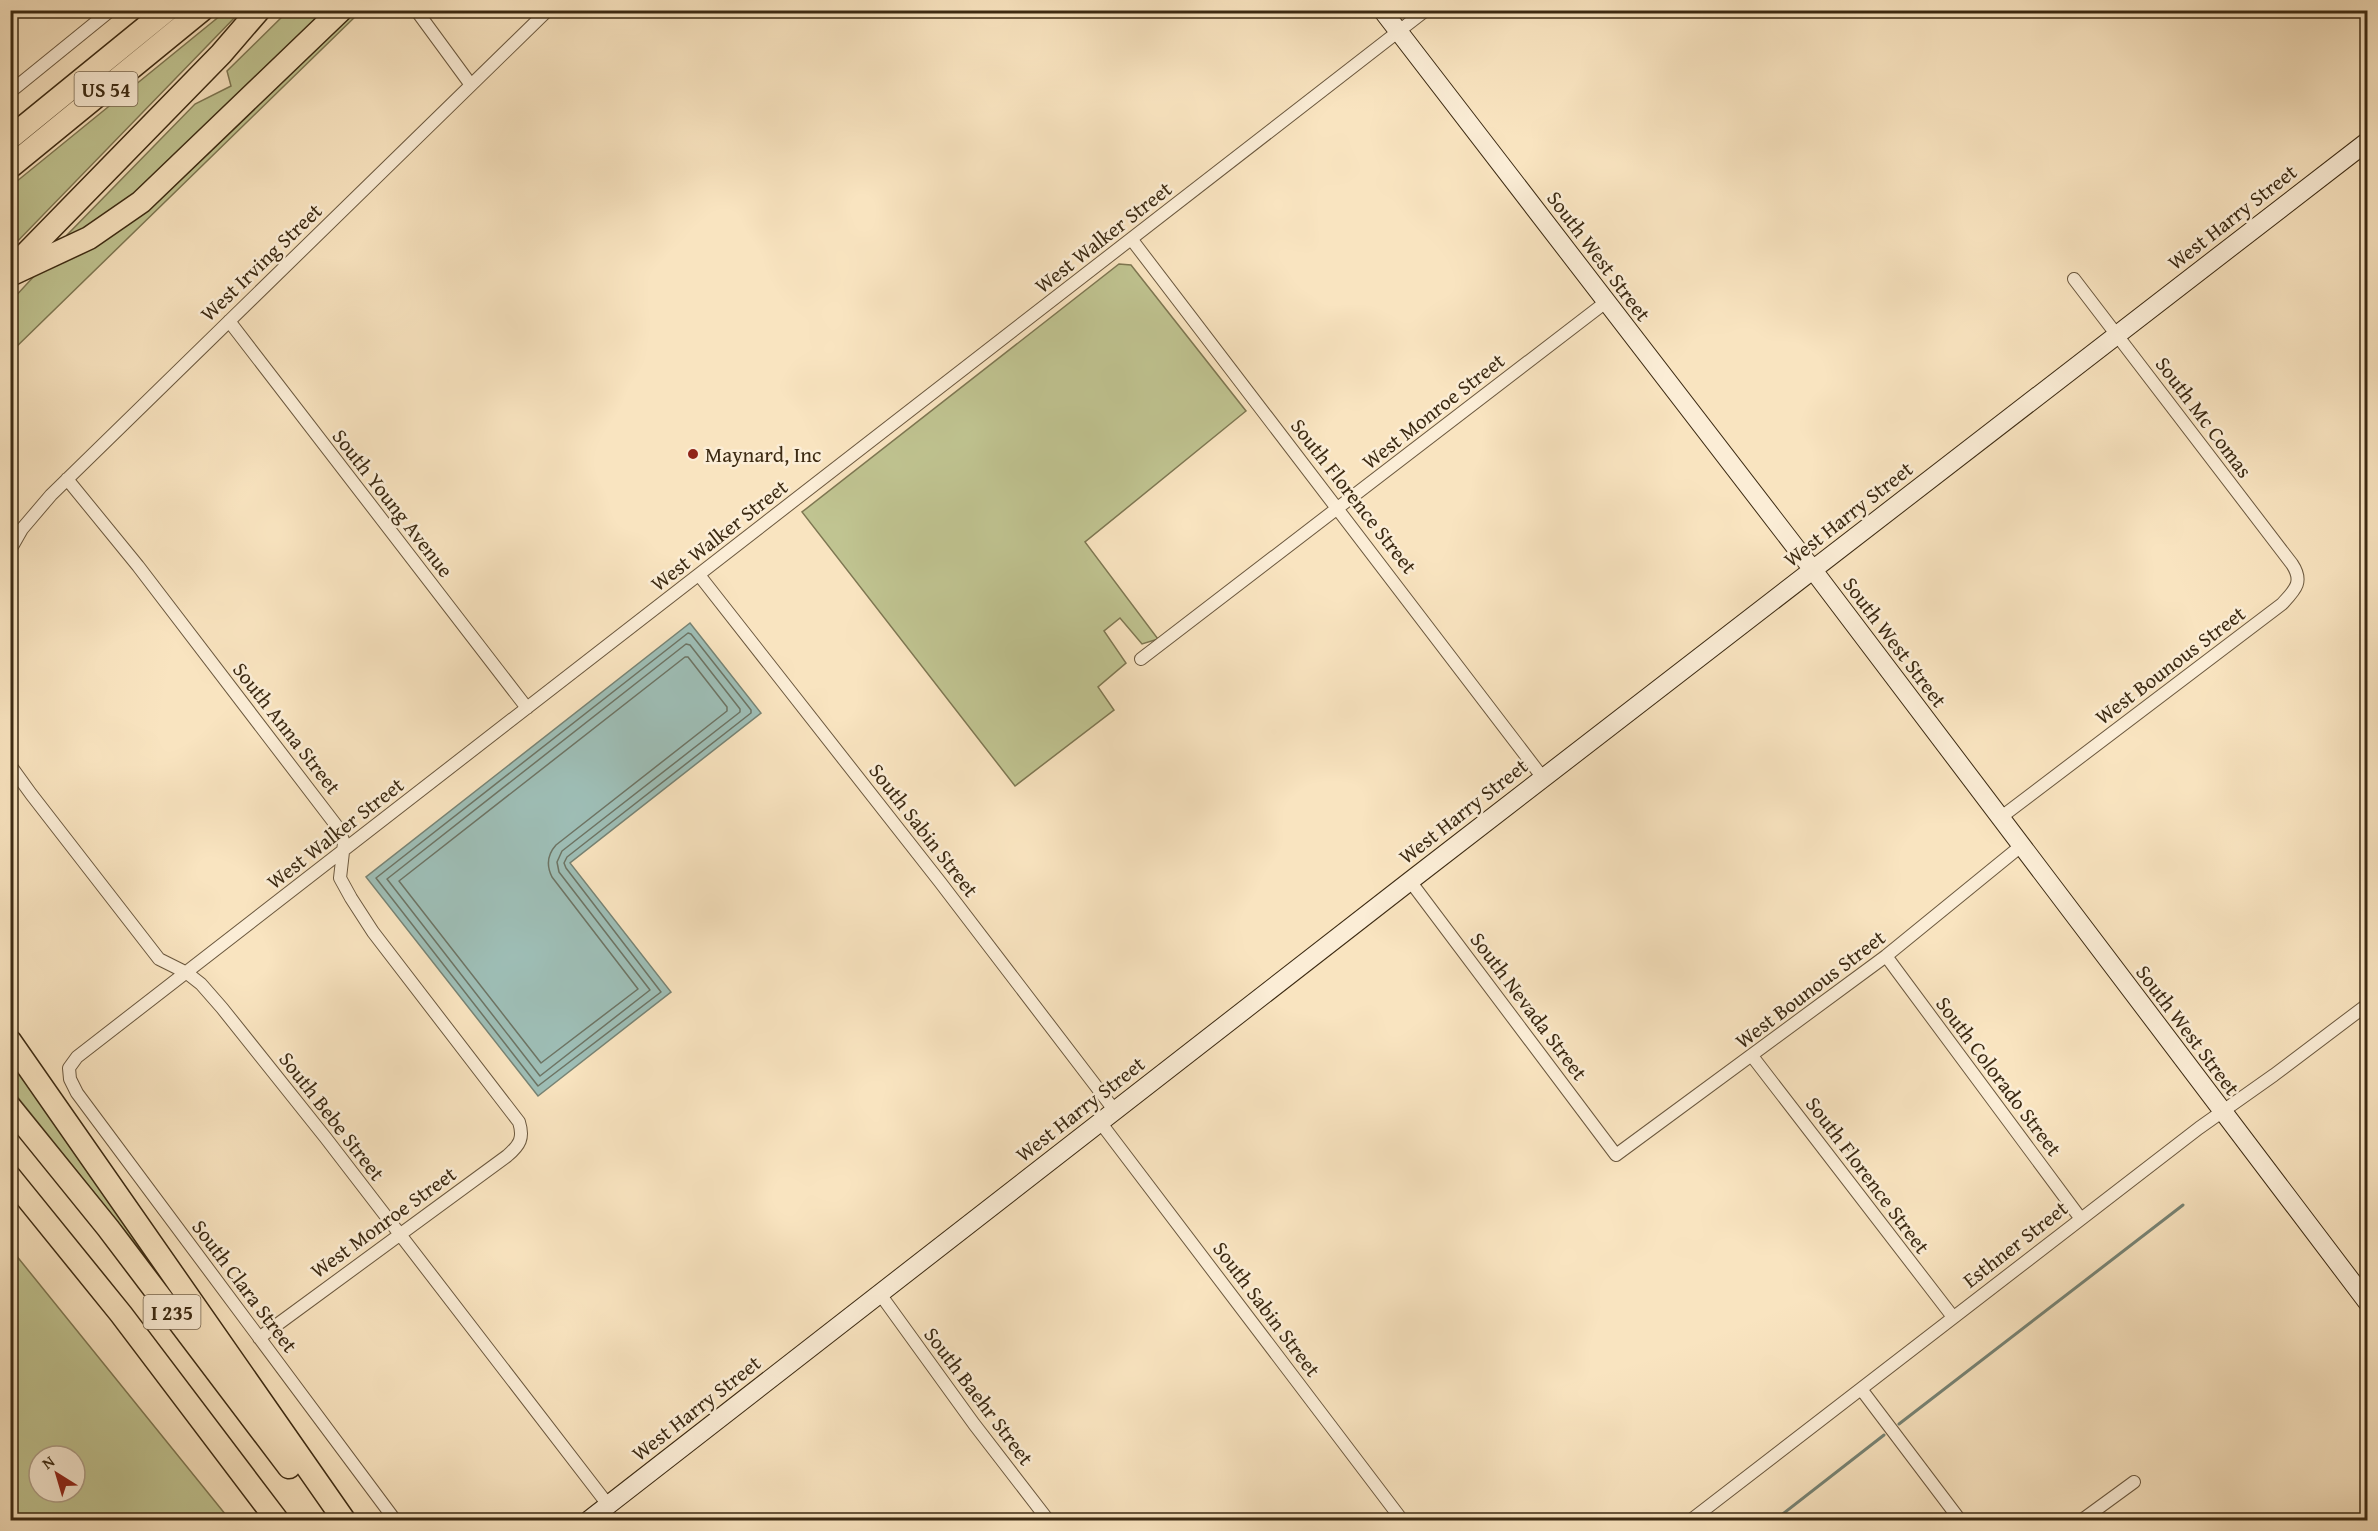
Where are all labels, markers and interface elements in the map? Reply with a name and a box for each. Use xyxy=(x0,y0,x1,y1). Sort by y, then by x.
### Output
road number: US 54 xyxy=(74,72,138,106)
street label: West Harry Street xyxy=(2161,156,2304,277)
street label: West Walker Street xyxy=(1028,173,1179,301)
street label: South West Street xyxy=(1540,184,1659,328)
street label: West Irving Street xyxy=(193,195,329,328)
street label: West Monroe Street xyxy=(1355,345,1511,477)
street label: South Mc Comas xyxy=(2148,350,2260,484)
street label: South Florence Street xyxy=(1283,412,1425,581)
street label: South Young Avenue xyxy=(325,422,461,584)
place label: Maynard, Inc xyxy=(705,439,821,470)
marker: Maynard, Inc xyxy=(686,447,700,461)
street label: West Harry Street xyxy=(1777,453,1920,574)
street label: West Walker Street xyxy=(644,471,795,599)
street label: South West Street xyxy=(1836,570,1955,714)
street label: West Bounous Street xyxy=(2088,598,2252,732)
street label: South Anna Street xyxy=(225,655,349,801)
street label: West Harry Street xyxy=(1392,750,1535,871)
street label: South Sabin Street xyxy=(862,756,987,904)
street label: West Walker Street xyxy=(260,769,411,897)
street label: West Bounous Street xyxy=(1728,922,1892,1056)
street label: South Nevada Street xyxy=(1463,925,1595,1087)
street label: South West Street xyxy=(2129,958,2248,1102)
street label: South Colorado Street xyxy=(1929,990,2070,1163)
street label: South Bebe Street xyxy=(272,1045,393,1188)
street label: West Harry Street xyxy=(1009,1048,1152,1169)
street label: South Florence Street xyxy=(1798,1090,1938,1261)
street label: West Monroe Street xyxy=(304,1158,463,1286)
street label: Esthner Street xyxy=(1956,1193,2075,1295)
street label: South Clara Street xyxy=(185,1213,306,1359)
street label: South Sabin Street xyxy=(1206,1235,1329,1384)
road number: I 235 xyxy=(144,1295,201,1329)
street label: South Baehr Street xyxy=(917,1320,1042,1472)
street label: West Harry Street xyxy=(625,1347,768,1468)
north arrow xyxy=(27,1444,87,1504)
text: N xyxy=(36,1449,60,1475)

